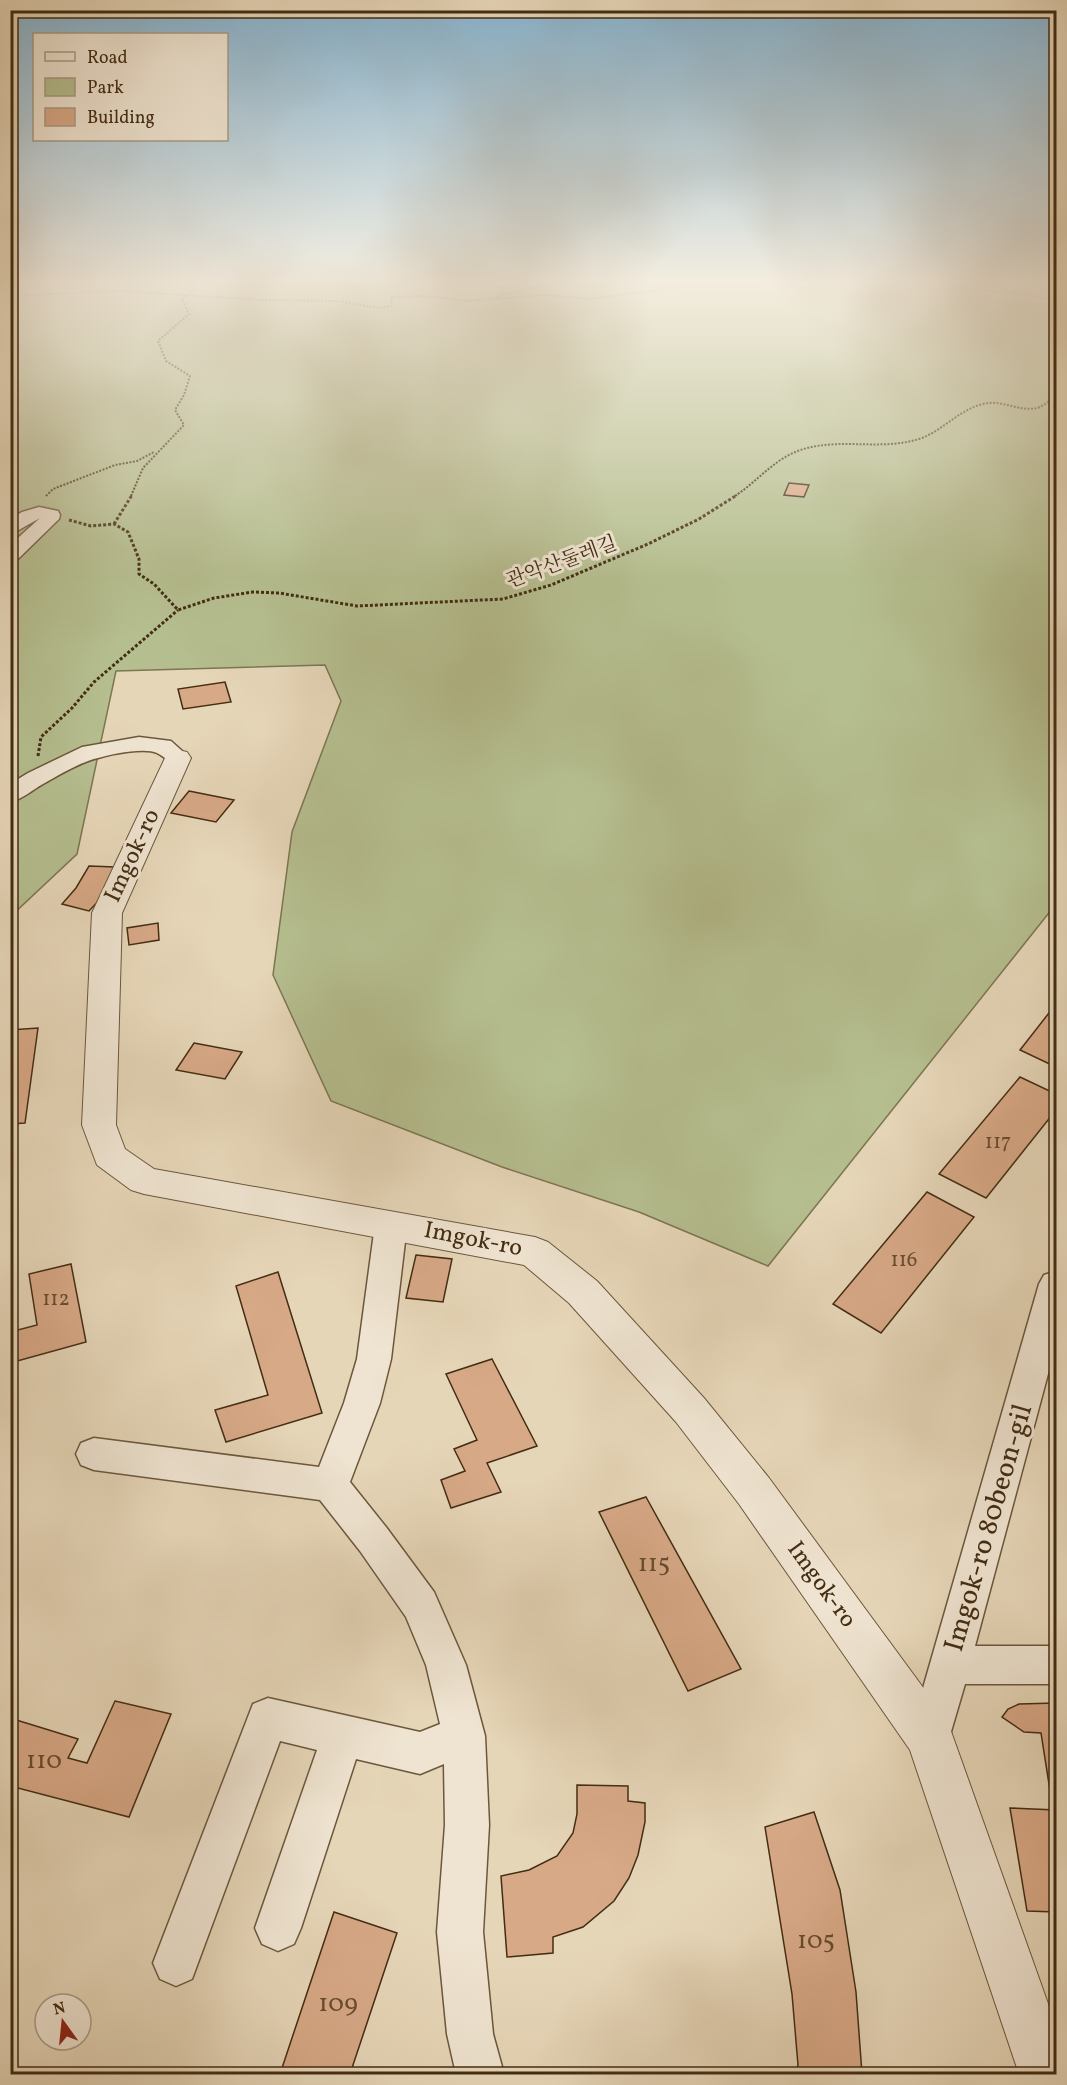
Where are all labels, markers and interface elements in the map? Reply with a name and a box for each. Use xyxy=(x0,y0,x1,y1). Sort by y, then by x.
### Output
legend xyxy=(33,33,228,141)
text: Road xyxy=(87,46,128,71)
text: Park xyxy=(87,76,124,101)
text: Building xyxy=(87,106,155,131)
street label: 관악산둘레길 xyxy=(503,530,621,596)
street label: Imgok-ro xyxy=(97,804,169,908)
house number: 117 xyxy=(985,1128,1011,1157)
street label: Imgok-ro xyxy=(421,1214,525,1266)
house number: 116 xyxy=(891,1246,917,1275)
house number: 112 xyxy=(42,1285,70,1314)
street label: Imgok-ro 80beon-gil xyxy=(935,1400,1043,1656)
street label: Imgok-ro xyxy=(778,1535,864,1635)
house number: 115 xyxy=(638,1546,670,1582)
house number: 110 xyxy=(26,1743,62,1779)
house number: 105 xyxy=(797,1923,835,1959)
house number: 109 xyxy=(318,1986,358,2022)
north arrow xyxy=(33,1992,93,2052)
text: N xyxy=(51,1997,68,2022)

